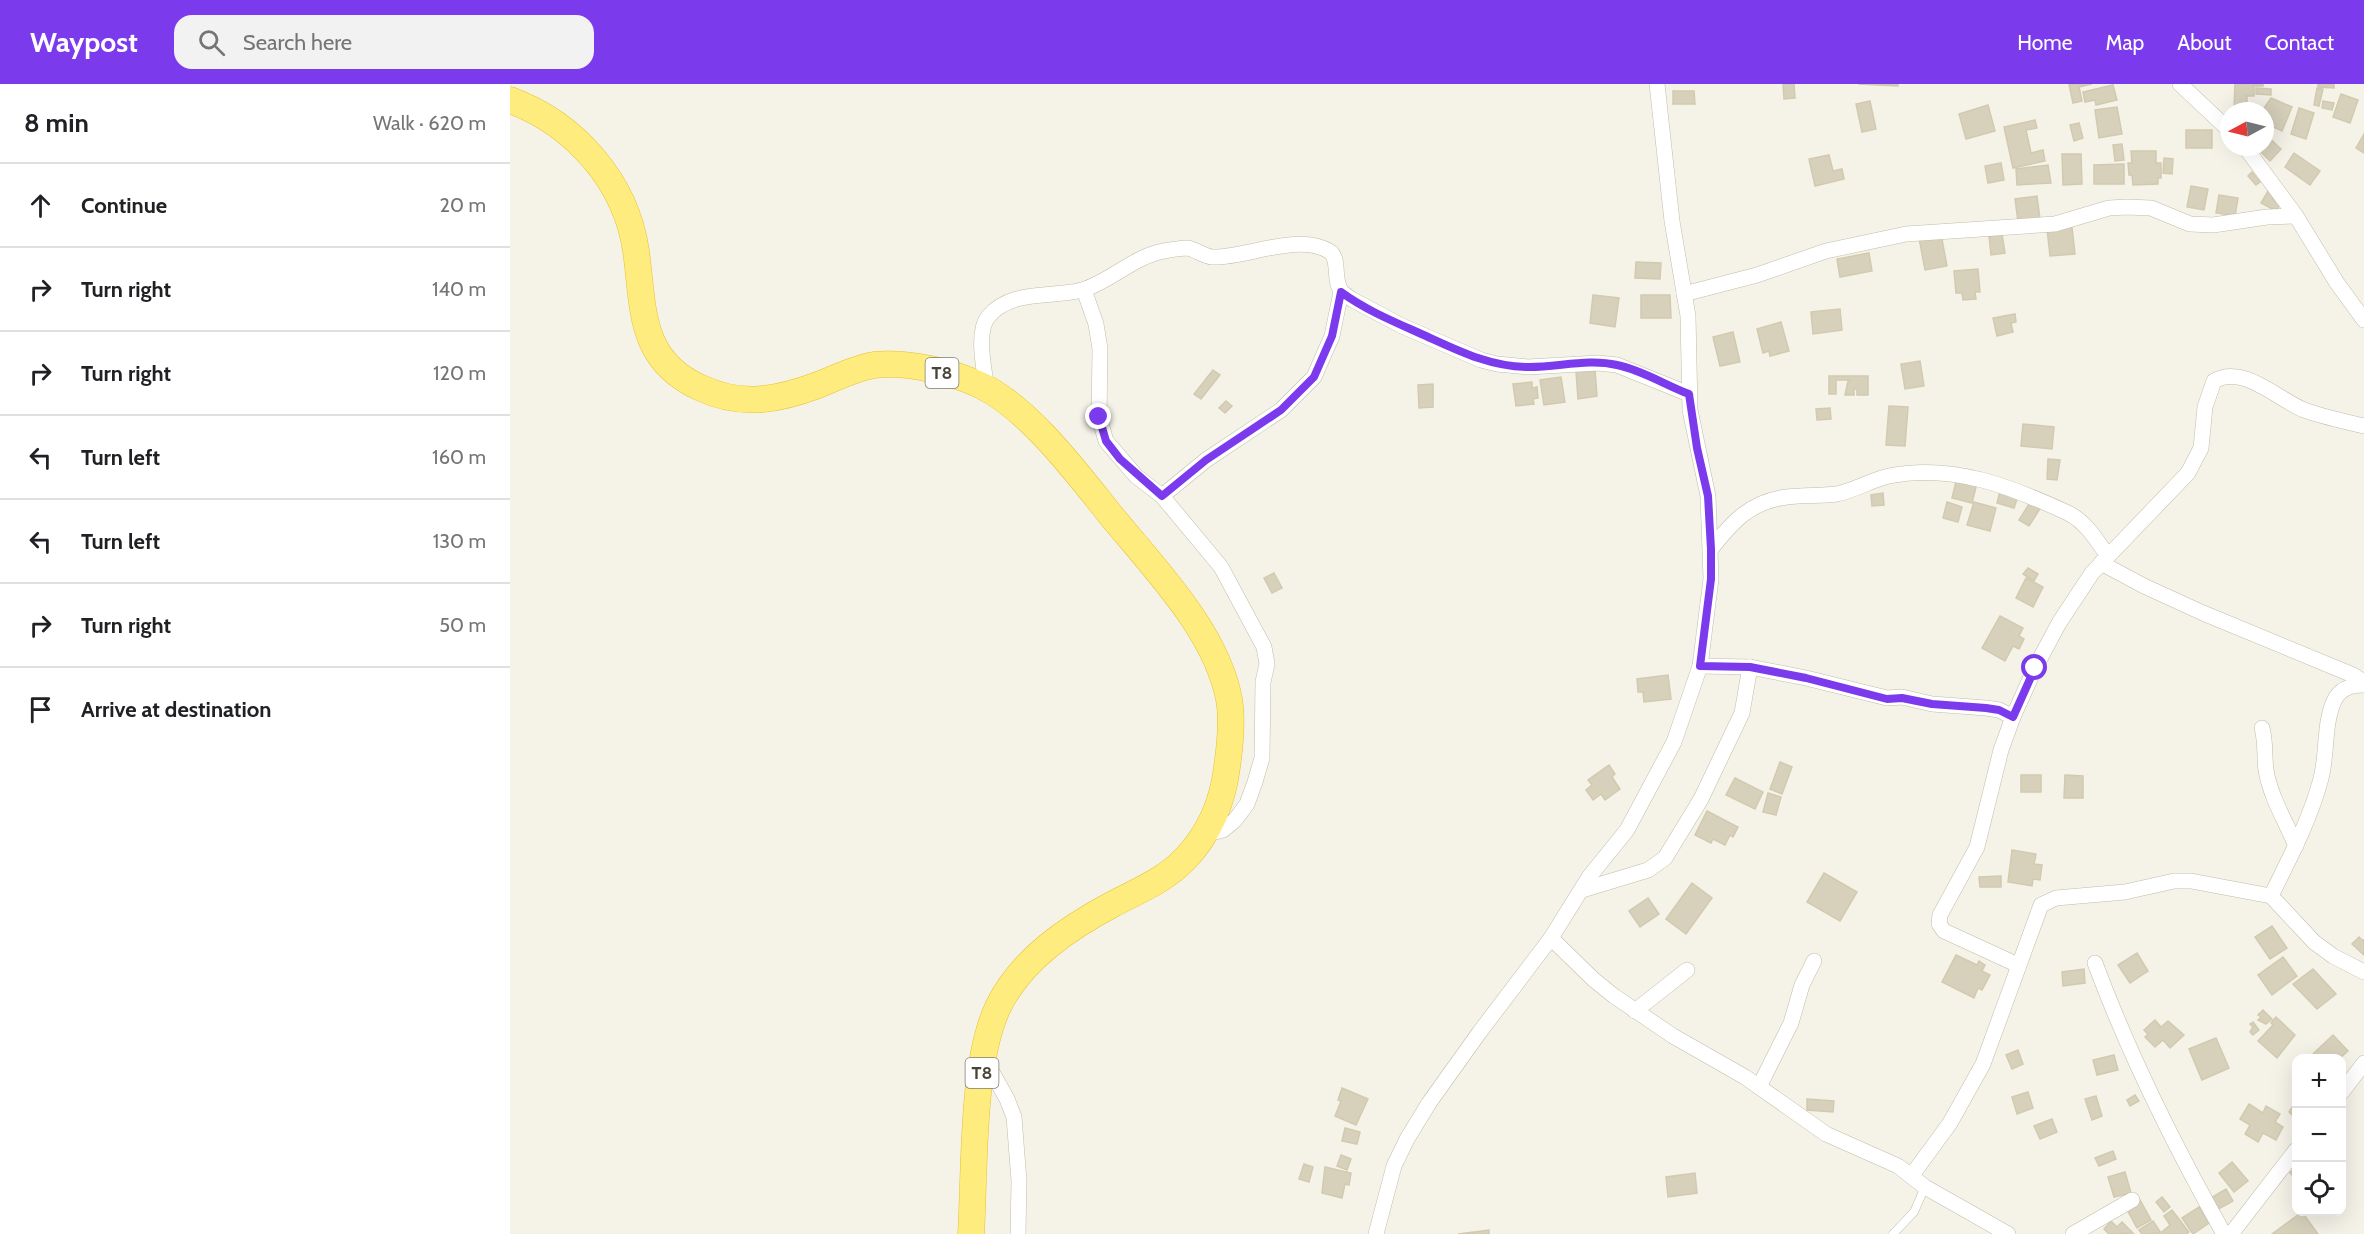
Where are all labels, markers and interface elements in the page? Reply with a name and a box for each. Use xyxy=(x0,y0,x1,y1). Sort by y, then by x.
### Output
search box xyxy=(174,15,594,69)
text: Waypost xyxy=(30,25,138,59)
icon: search xyxy=(195,26,228,59)
text: Search here xyxy=(243,29,352,56)
text: Home xyxy=(2017,30,2073,55)
text: Map xyxy=(2106,30,2144,55)
text: About xyxy=(2177,30,2231,55)
text: Contact xyxy=(2264,30,2334,55)
north arrow xyxy=(2220,102,2274,156)
text: 8 min xyxy=(24,107,89,139)
text: Walk · 620 m xyxy=(373,111,486,135)
icon: ahead xyxy=(24,189,57,222)
text: Continue xyxy=(81,192,167,219)
text: 20 m xyxy=(440,193,486,217)
icon: right xyxy=(24,273,57,306)
text: Turn right xyxy=(81,276,171,303)
text: 140 m xyxy=(432,277,486,301)
icon: right xyxy=(24,357,57,390)
road number: T8 xyxy=(926,358,958,388)
text: Turn right xyxy=(81,360,171,387)
text: 120 m xyxy=(433,361,486,385)
route end xyxy=(1085,403,1111,429)
icon: left xyxy=(24,441,57,474)
text: Turn left xyxy=(81,444,160,471)
text: 160 m xyxy=(432,445,486,469)
icon: left xyxy=(24,525,57,558)
text: Turn left xyxy=(81,528,160,555)
text: 130 m xyxy=(433,529,486,553)
icon: right xyxy=(24,609,57,642)
text: Turn right xyxy=(81,612,171,639)
text: 50 m xyxy=(439,613,486,637)
route start xyxy=(2021,654,2047,680)
icon: arrive xyxy=(24,693,57,726)
text: Arrive at destination xyxy=(81,696,271,723)
map controls xyxy=(2292,1054,2346,1216)
button: + xyxy=(2292,1054,2346,1108)
road number: T8 xyxy=(966,1058,998,1088)
button: − xyxy=(2292,1108,2346,1162)
button: locate xyxy=(2292,1162,2346,1216)

